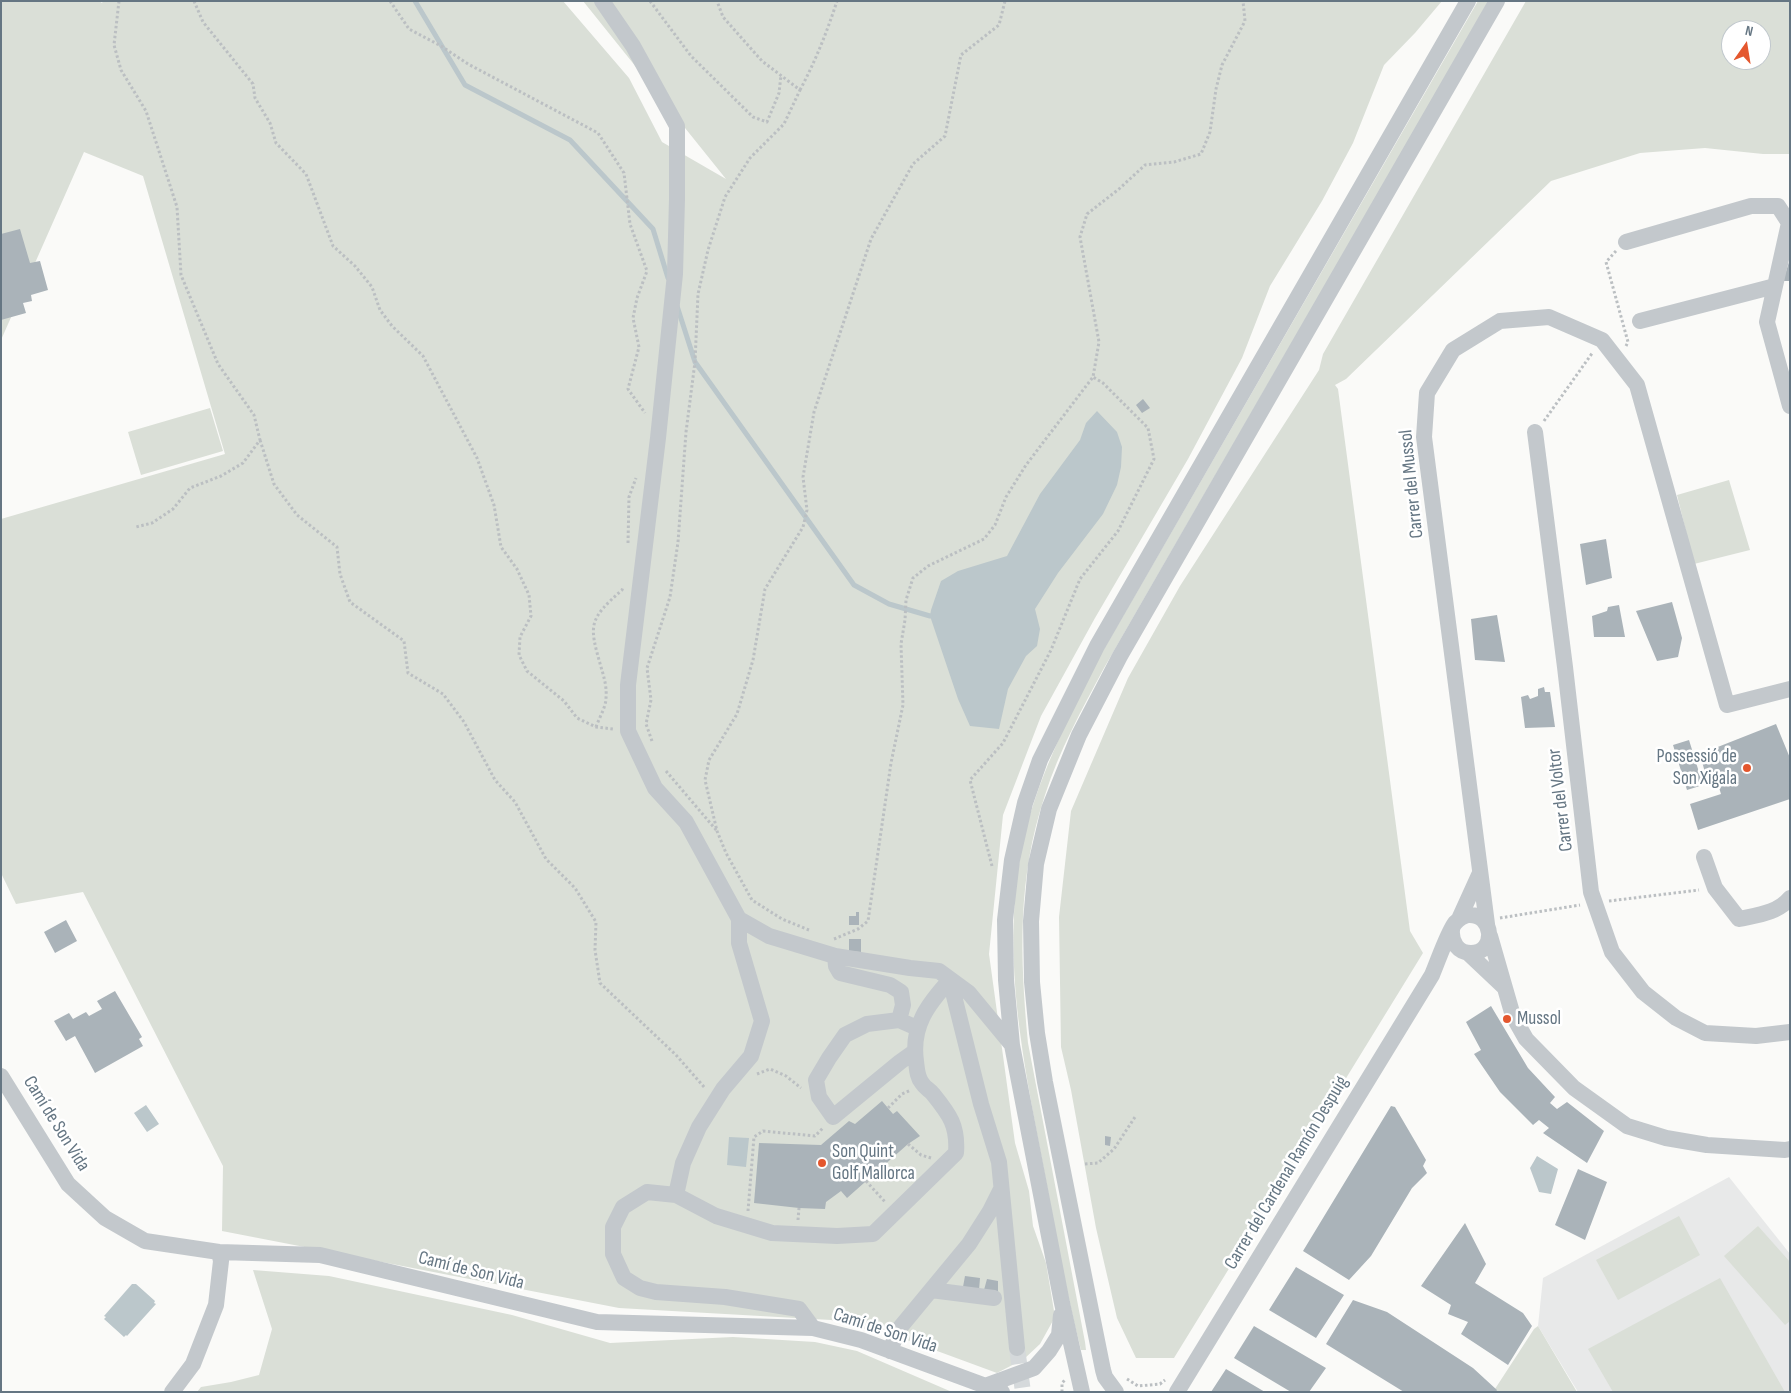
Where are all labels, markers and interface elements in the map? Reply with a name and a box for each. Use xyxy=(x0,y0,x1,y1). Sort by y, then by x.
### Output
north arrow xyxy=(1721,20,1771,70)
text: N xyxy=(1744,22,1755,40)
street label: Carrer del Mussol xyxy=(1395,429,1429,539)
place label: Possessió de Son Xigala xyxy=(1657,746,1737,790)
street label: Carrer del Voltor xyxy=(1543,747,1579,853)
marker: Possessió de Son Xigala xyxy=(1741,762,1753,774)
place label: Mussol xyxy=(1517,1008,1561,1030)
marker: Mussol xyxy=(1501,1013,1513,1025)
street label: Camí de Son Vida xyxy=(18,1072,94,1176)
street label: Carrer del Cardenal Ramón Despuig xyxy=(1220,1072,1354,1274)
place label: Son Quint Golf Mallorca xyxy=(832,1141,915,1185)
marker: Son Quint Golf Mallorca xyxy=(816,1157,828,1169)
street label: Camí de Son Vida xyxy=(416,1247,526,1295)
street label: Camí de Son Vida xyxy=(830,1303,940,1359)

